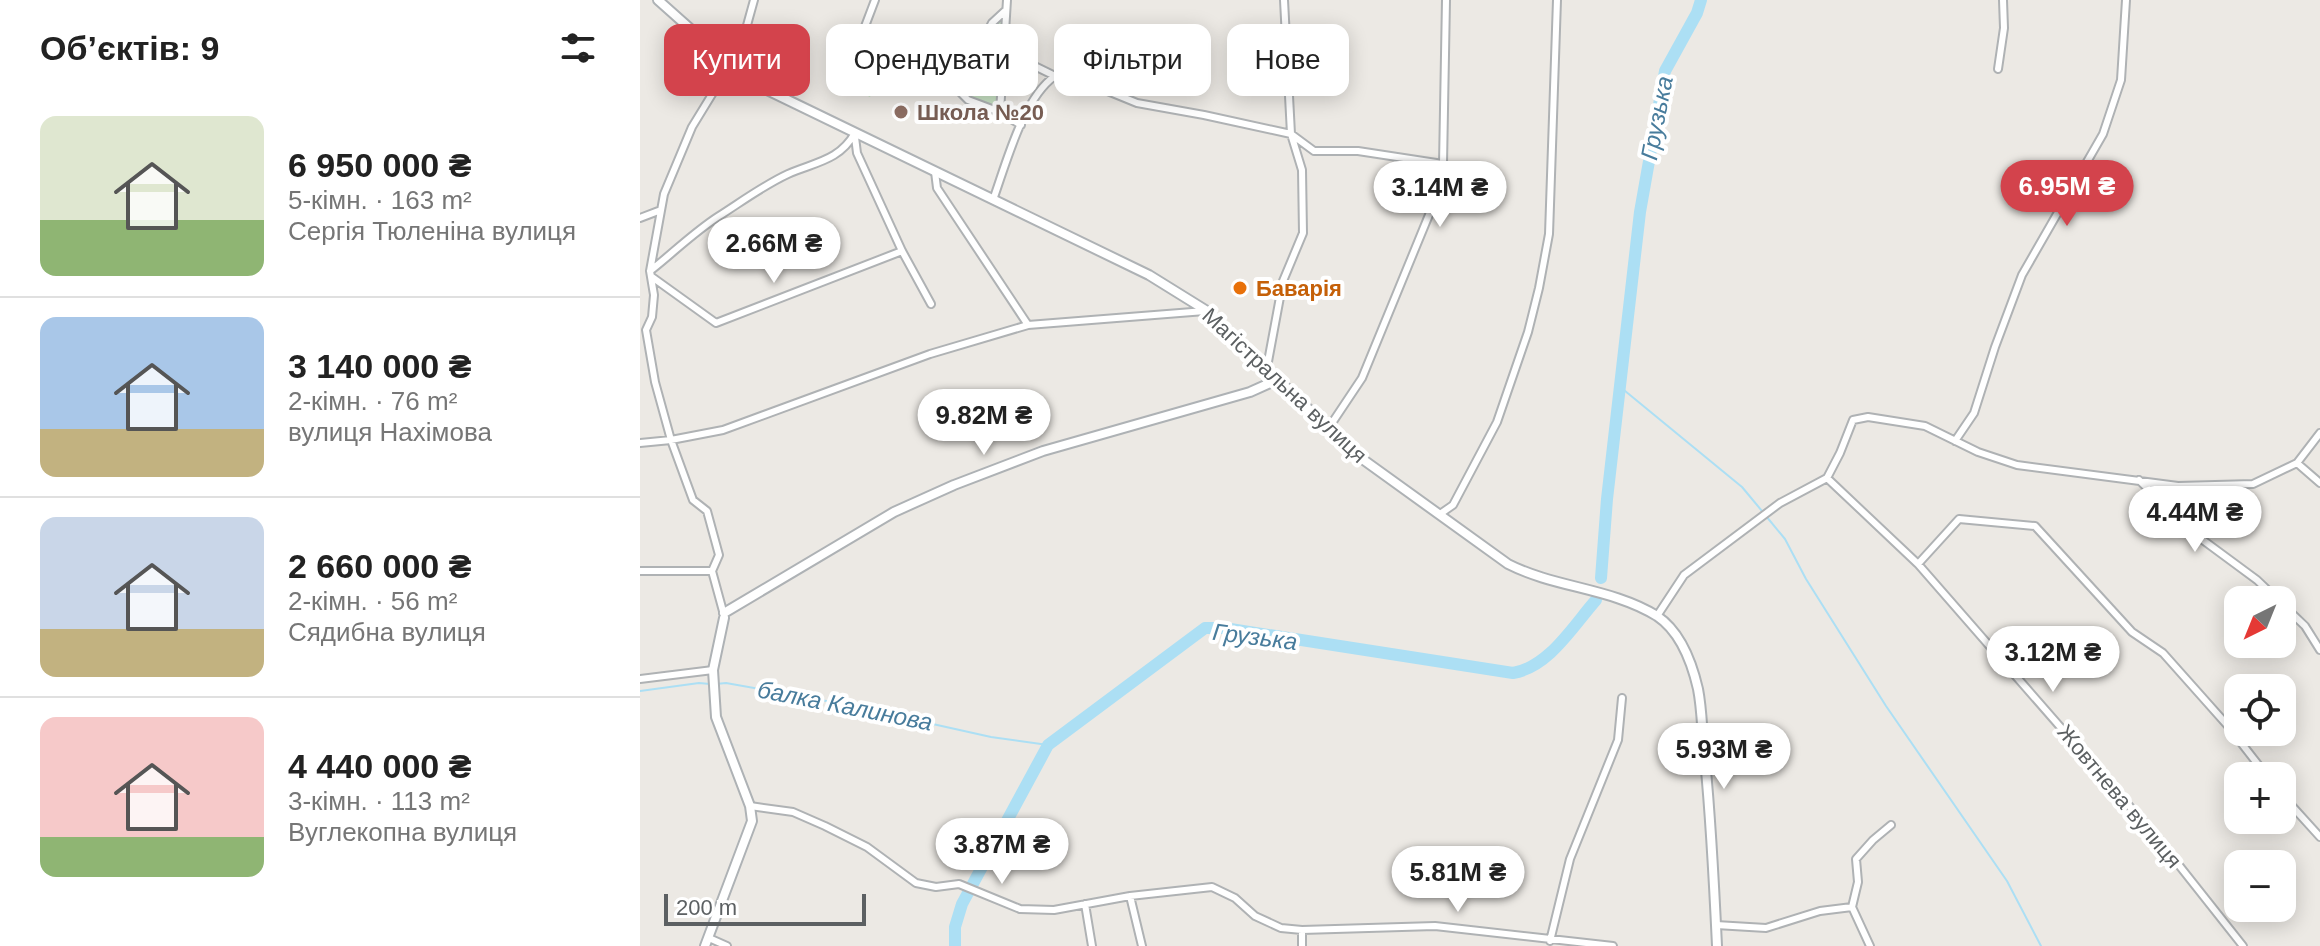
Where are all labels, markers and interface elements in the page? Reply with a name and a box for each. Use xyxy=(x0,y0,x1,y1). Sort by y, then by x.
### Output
chip: Купити xyxy=(664,24,810,96)
chip: Орендувати xyxy=(826,24,1038,96)
chip: Фільтри xyxy=(1054,24,1211,96)
chip: Нове xyxy=(1227,24,1349,96)
icon: filters xyxy=(556,26,600,70)
text: Об’єктів: 9 xyxy=(40,29,219,67)
water label: Грузька xyxy=(1635,74,1678,162)
place label: Школа №20 xyxy=(917,100,1044,125)
marker: Школа №20 xyxy=(892,103,910,121)
text: 6 950 000 ₴ xyxy=(288,146,471,184)
icon: home xyxy=(104,148,200,244)
pin: 6.95M ₴ xyxy=(1993,160,2141,228)
pin: 3.14M ₴ xyxy=(1366,161,1514,229)
text: 6.95M ₴ xyxy=(2019,171,2115,201)
text: 3.14M ₴ xyxy=(1392,172,1488,202)
text: 5-кімн. · 163 m² xyxy=(288,185,472,215)
text: Сергія Тюленіна вулиця xyxy=(288,216,576,246)
pin: 2.66M ₴ xyxy=(700,217,848,285)
text: 2.66M ₴ xyxy=(726,228,822,258)
place label: Баварія xyxy=(1256,276,1342,301)
marker: Баварія xyxy=(1231,279,1249,297)
street label: Магістральна вулиця xyxy=(1197,303,1372,468)
text: 3 140 000 ₴ xyxy=(288,347,471,385)
icon: home xyxy=(104,349,200,445)
text: 2-кімн. · 76 m² xyxy=(288,386,457,416)
pin: 9.82M ₴ xyxy=(910,389,1058,457)
text: 9.82M ₴ xyxy=(936,400,1032,430)
text: вулиця Нахімова xyxy=(288,417,492,447)
pin: 4.44M ₴ xyxy=(2121,486,2269,554)
text: 4.44M ₴ xyxy=(2147,497,2243,527)
text: 2 660 000 ₴ xyxy=(288,547,471,585)
icon: home xyxy=(104,549,200,645)
text: 2-кімн. · 56 m² xyxy=(288,586,457,616)
north arrow xyxy=(2224,586,2296,658)
map controls xyxy=(2224,586,2296,922)
text: Сядибна вулиця xyxy=(288,617,486,647)
water label: Грузька xyxy=(1211,618,1299,655)
pin: 3.12M ₴ xyxy=(1979,626,2127,694)
text: 3.12M ₴ xyxy=(2005,637,2101,667)
button: locate xyxy=(2224,674,2296,746)
water label: балка Калинова xyxy=(755,675,935,736)
street label: Жовтнева вулиця xyxy=(2052,720,2187,873)
pin: 5.93M ₴ xyxy=(1650,723,1798,791)
text: 5.93M ₴ xyxy=(1676,734,1772,764)
text: 4 440 000 ₴ xyxy=(288,747,471,785)
icon: home xyxy=(104,749,200,845)
button: + xyxy=(2224,762,2296,834)
text: 3-кімн. · 113 m² xyxy=(288,786,470,816)
text: Вуглекопна вулиця xyxy=(288,817,517,847)
pin: 3.87M ₴ xyxy=(928,818,1076,886)
text: 3.87M ₴ xyxy=(954,829,1050,859)
pin: 5.81M ₴ xyxy=(1384,846,1532,914)
button: − xyxy=(2224,850,2296,922)
text: 5.81M ₴ xyxy=(1410,857,1506,887)
scale bar xyxy=(664,890,866,926)
text: 200 m xyxy=(676,895,737,920)

